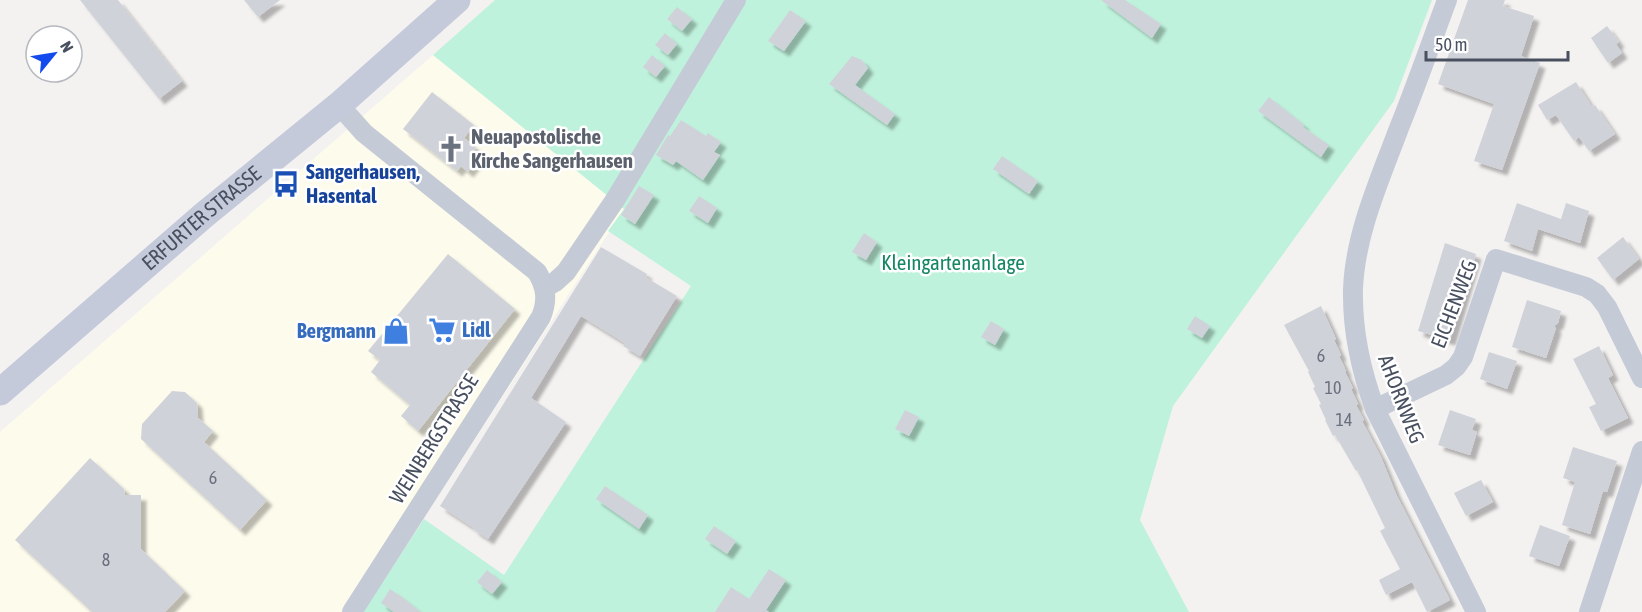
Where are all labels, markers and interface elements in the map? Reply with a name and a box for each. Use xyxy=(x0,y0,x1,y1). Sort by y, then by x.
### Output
north arrow xyxy=(24,24,84,84)
scale bar xyxy=(1426,24,1568,62)
text: 50 m xyxy=(1435,34,1467,55)
text: N xyxy=(57,38,77,55)
place label: Neuapostolische Kirche Sangerhausen xyxy=(471,124,633,172)
church icon: Neuapostolische Kirche Sangerhausen xyxy=(436,134,466,164)
place label: Sangerhausen, Hasental xyxy=(306,159,420,207)
street label: ERFURTER STRASSE xyxy=(137,161,265,274)
bus stop icon: Sangerhausen, Hasental xyxy=(271,169,301,199)
park label: Kleingartenanlage xyxy=(881,250,1025,274)
street label: EICHENWEG xyxy=(1425,256,1481,351)
supermarket icon: Lidl xyxy=(427,315,457,345)
shop icon: Bergmann xyxy=(381,316,411,346)
place label: Lidl xyxy=(462,317,491,341)
place label: Bergmann xyxy=(297,318,376,342)
house number: 6 xyxy=(1317,345,1325,366)
street label: AHORNWEG xyxy=(1374,351,1430,446)
street label: WEINBERGSTRASSE xyxy=(384,369,482,507)
house number: 10 xyxy=(1325,377,1341,398)
house number: 14 xyxy=(1336,409,1352,430)
house number: 6 xyxy=(209,467,217,488)
house number: 8 xyxy=(102,549,110,570)

